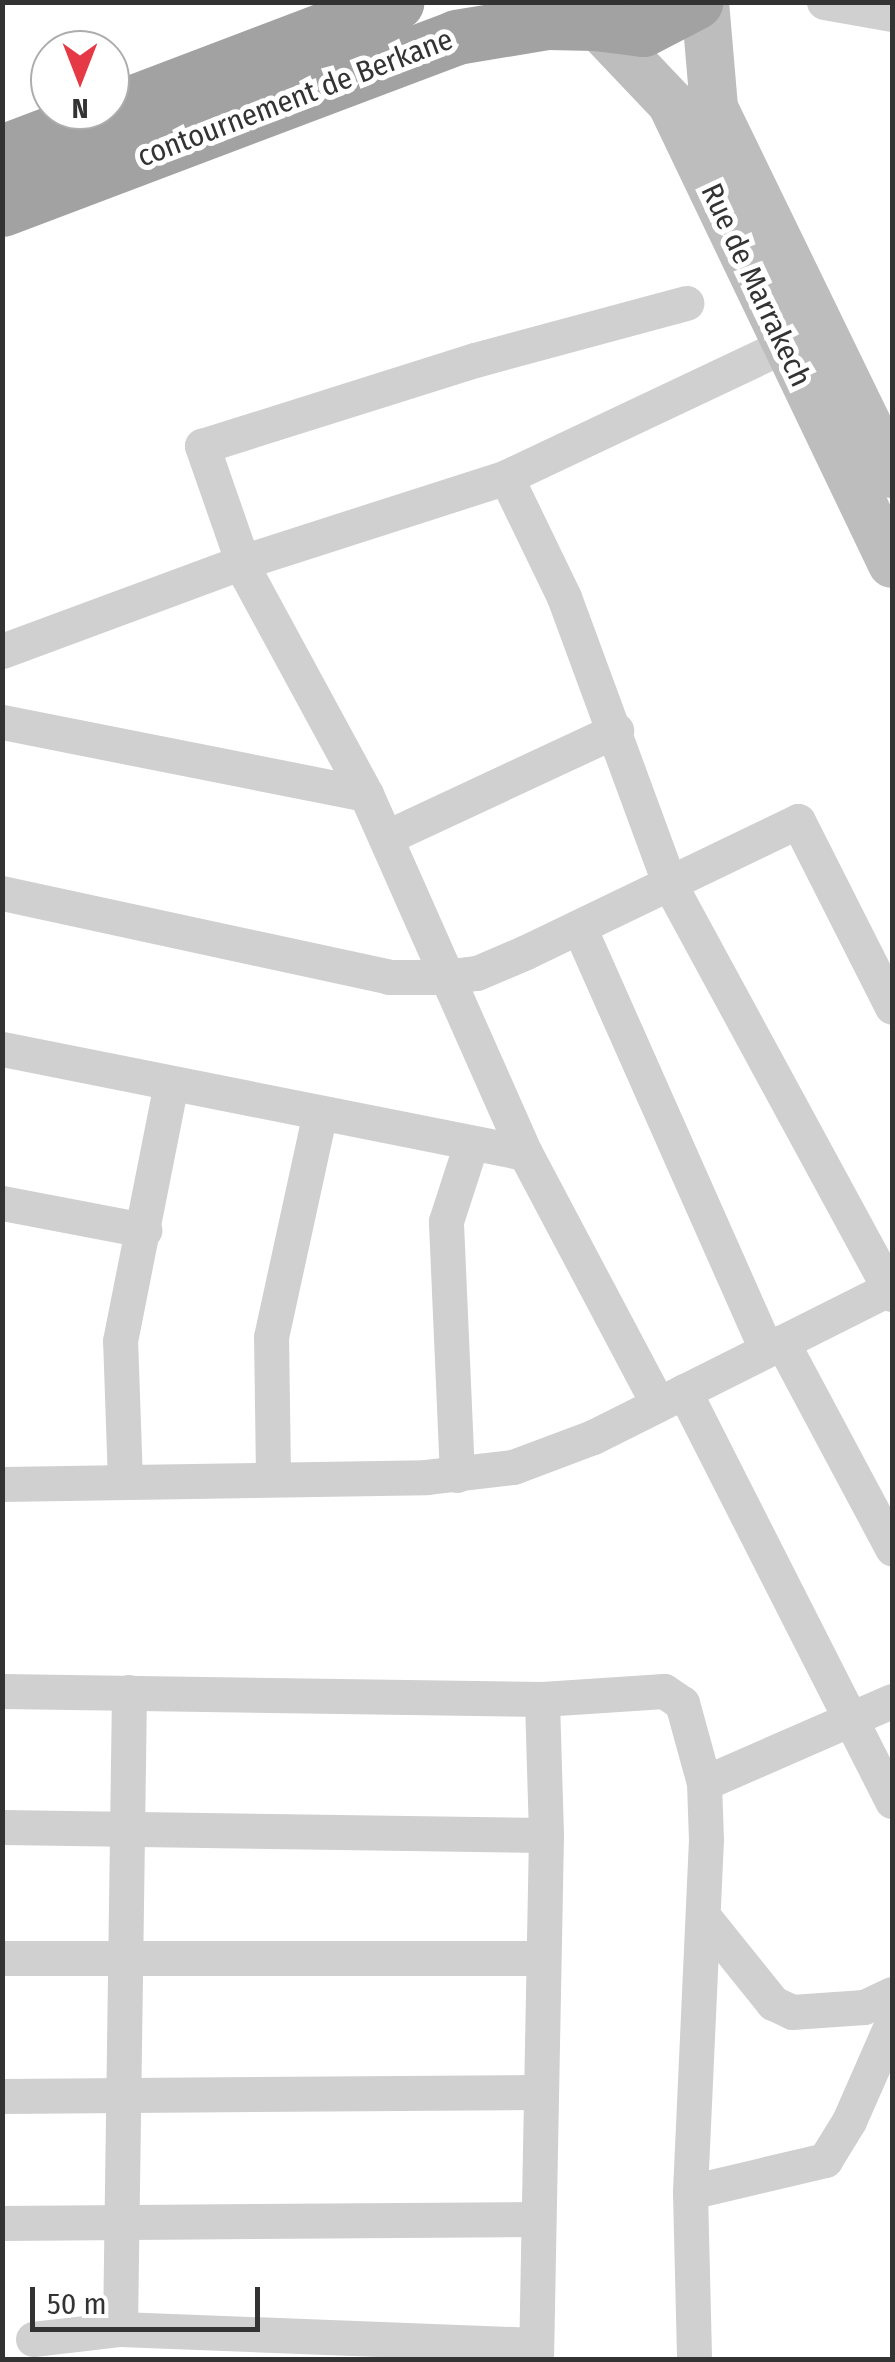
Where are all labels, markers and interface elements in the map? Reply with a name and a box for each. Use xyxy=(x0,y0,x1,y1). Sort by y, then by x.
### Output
street label: contournement de Berkane xyxy=(132,21,458,175)
north arrow xyxy=(30,30,130,130)
text: N xyxy=(72,92,88,125)
street label: Rue de Marrakech xyxy=(693,178,819,392)
scale bar xyxy=(35,2267,265,2329)
text: 50 m xyxy=(47,2286,107,2322)

